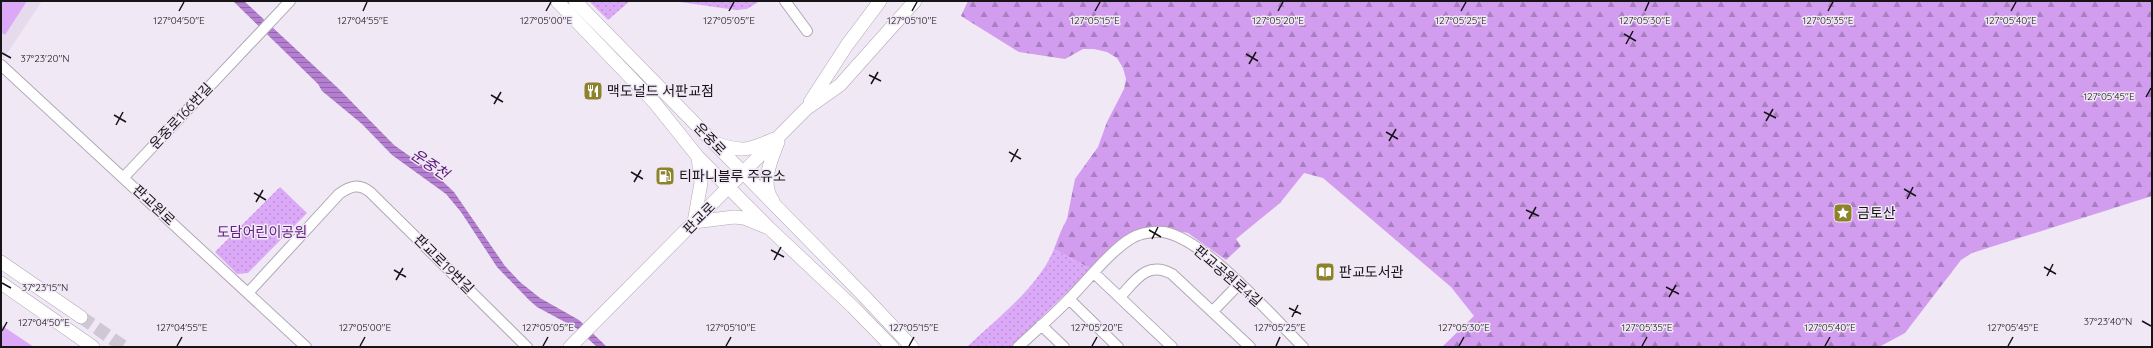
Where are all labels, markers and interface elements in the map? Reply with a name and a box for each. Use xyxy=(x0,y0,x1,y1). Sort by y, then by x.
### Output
text: 127°04'50"E xyxy=(153,14,205,27)
text: 127°04'55"E xyxy=(337,14,389,27)
text: 127°05'00"E xyxy=(520,14,572,27)
text: 127°05'05"E xyxy=(703,14,755,27)
text: 127°05'10"E xyxy=(887,14,937,27)
text: 127°05'15"E xyxy=(1070,14,1120,27)
text: 127°05'20"E xyxy=(1252,14,1304,27)
text: 127°05'25"E xyxy=(1435,14,1487,27)
text: 127°05'30"E xyxy=(1619,14,1671,27)
text: 127°05'35"E xyxy=(1802,14,1854,27)
text: 127°05'40"E xyxy=(1985,14,2037,27)
text: 37°23'20"N xyxy=(21,52,70,65)
street label: 운중로166번길 xyxy=(146,79,216,153)
restaurant icon: 맥도널드 서판교점 xyxy=(582,80,604,102)
place label: 맥도널드 서판교점 xyxy=(607,82,714,100)
text: 127°05'45"E xyxy=(2083,90,2135,103)
street label: 운중로 xyxy=(690,119,730,159)
water label: 운중천 xyxy=(408,145,454,185)
fuel station icon: 티파니블루 주유소 xyxy=(654,165,676,187)
place label: 티파니블루 주유소 xyxy=(679,167,786,185)
street label: 판교원로 xyxy=(129,181,179,229)
street label: 판교로 xyxy=(679,198,719,238)
place icon: 금토산 xyxy=(1832,202,1854,224)
place label: 금토산 xyxy=(1857,204,1896,222)
park label: 도담어린이공원 xyxy=(217,223,307,241)
street label: 판교로19번길 xyxy=(410,230,478,298)
street label: 판교공원로4길 xyxy=(1190,241,1266,311)
library icon: 판교도서관 xyxy=(1314,261,1336,283)
place label: 판교도서관 xyxy=(1339,263,1404,281)
text: 37°23'15"N xyxy=(22,281,68,294)
text: 37°23'40"N xyxy=(2084,315,2132,328)
text: 127°04'50"E xyxy=(18,316,70,329)
text: 127°04'55"E xyxy=(156,321,208,334)
text: 127°05'00"E xyxy=(339,321,391,334)
text: 127°05'05"E xyxy=(522,321,574,334)
text: 127°05'10"E xyxy=(706,321,756,334)
text: 127°05'15"E xyxy=(889,321,939,334)
text: 127°05'20"E xyxy=(1071,321,1123,334)
text: 127°05'25"E xyxy=(1254,321,1306,334)
text: 127°05'30"E xyxy=(1438,321,1490,334)
text: 127°05'35"E xyxy=(1621,321,1673,334)
text: 127°05'40"E xyxy=(1804,321,1856,334)
text: 127°05'45"E xyxy=(1987,321,2039,334)

